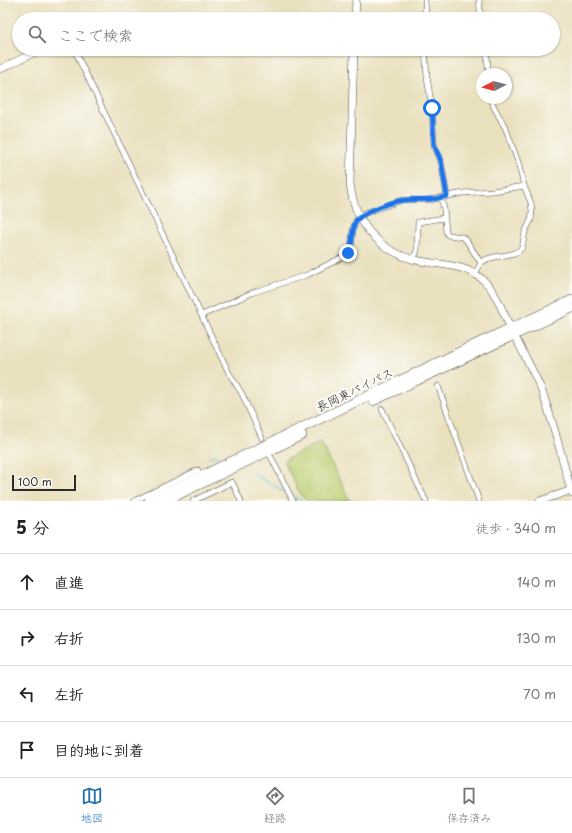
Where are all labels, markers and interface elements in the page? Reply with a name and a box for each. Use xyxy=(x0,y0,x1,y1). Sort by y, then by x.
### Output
search box xyxy=(12,12,560,56)
icon: search xyxy=(26,23,48,45)
text: ここで検索 xyxy=(58,23,133,46)
north arrow xyxy=(476,68,512,104)
route start xyxy=(423,99,441,117)
route end xyxy=(339,244,357,262)
street label: 長岡東バイパス xyxy=(313,363,396,416)
scale bar xyxy=(12,473,76,492)
text: 100 m xyxy=(18,473,52,490)
text: 5 分 xyxy=(16,514,49,540)
text: 徒歩 · 340 m xyxy=(476,518,556,537)
text: 直進 xyxy=(54,570,84,593)
icon: ahead xyxy=(16,571,38,593)
text: 140 m xyxy=(517,572,556,591)
text: 右折 xyxy=(54,626,84,649)
icon: right xyxy=(16,627,38,649)
text: 130 m xyxy=(517,628,556,647)
text: 左折 xyxy=(54,682,84,705)
icon: left xyxy=(16,683,38,705)
text: 70 m xyxy=(523,684,556,703)
text: 目的地に到着 xyxy=(54,738,144,761)
icon: arrive xyxy=(16,739,38,761)
tab: 地図 xyxy=(81,785,103,826)
tab: 経路 xyxy=(264,785,286,826)
tab: 保存済み xyxy=(447,785,491,826)

